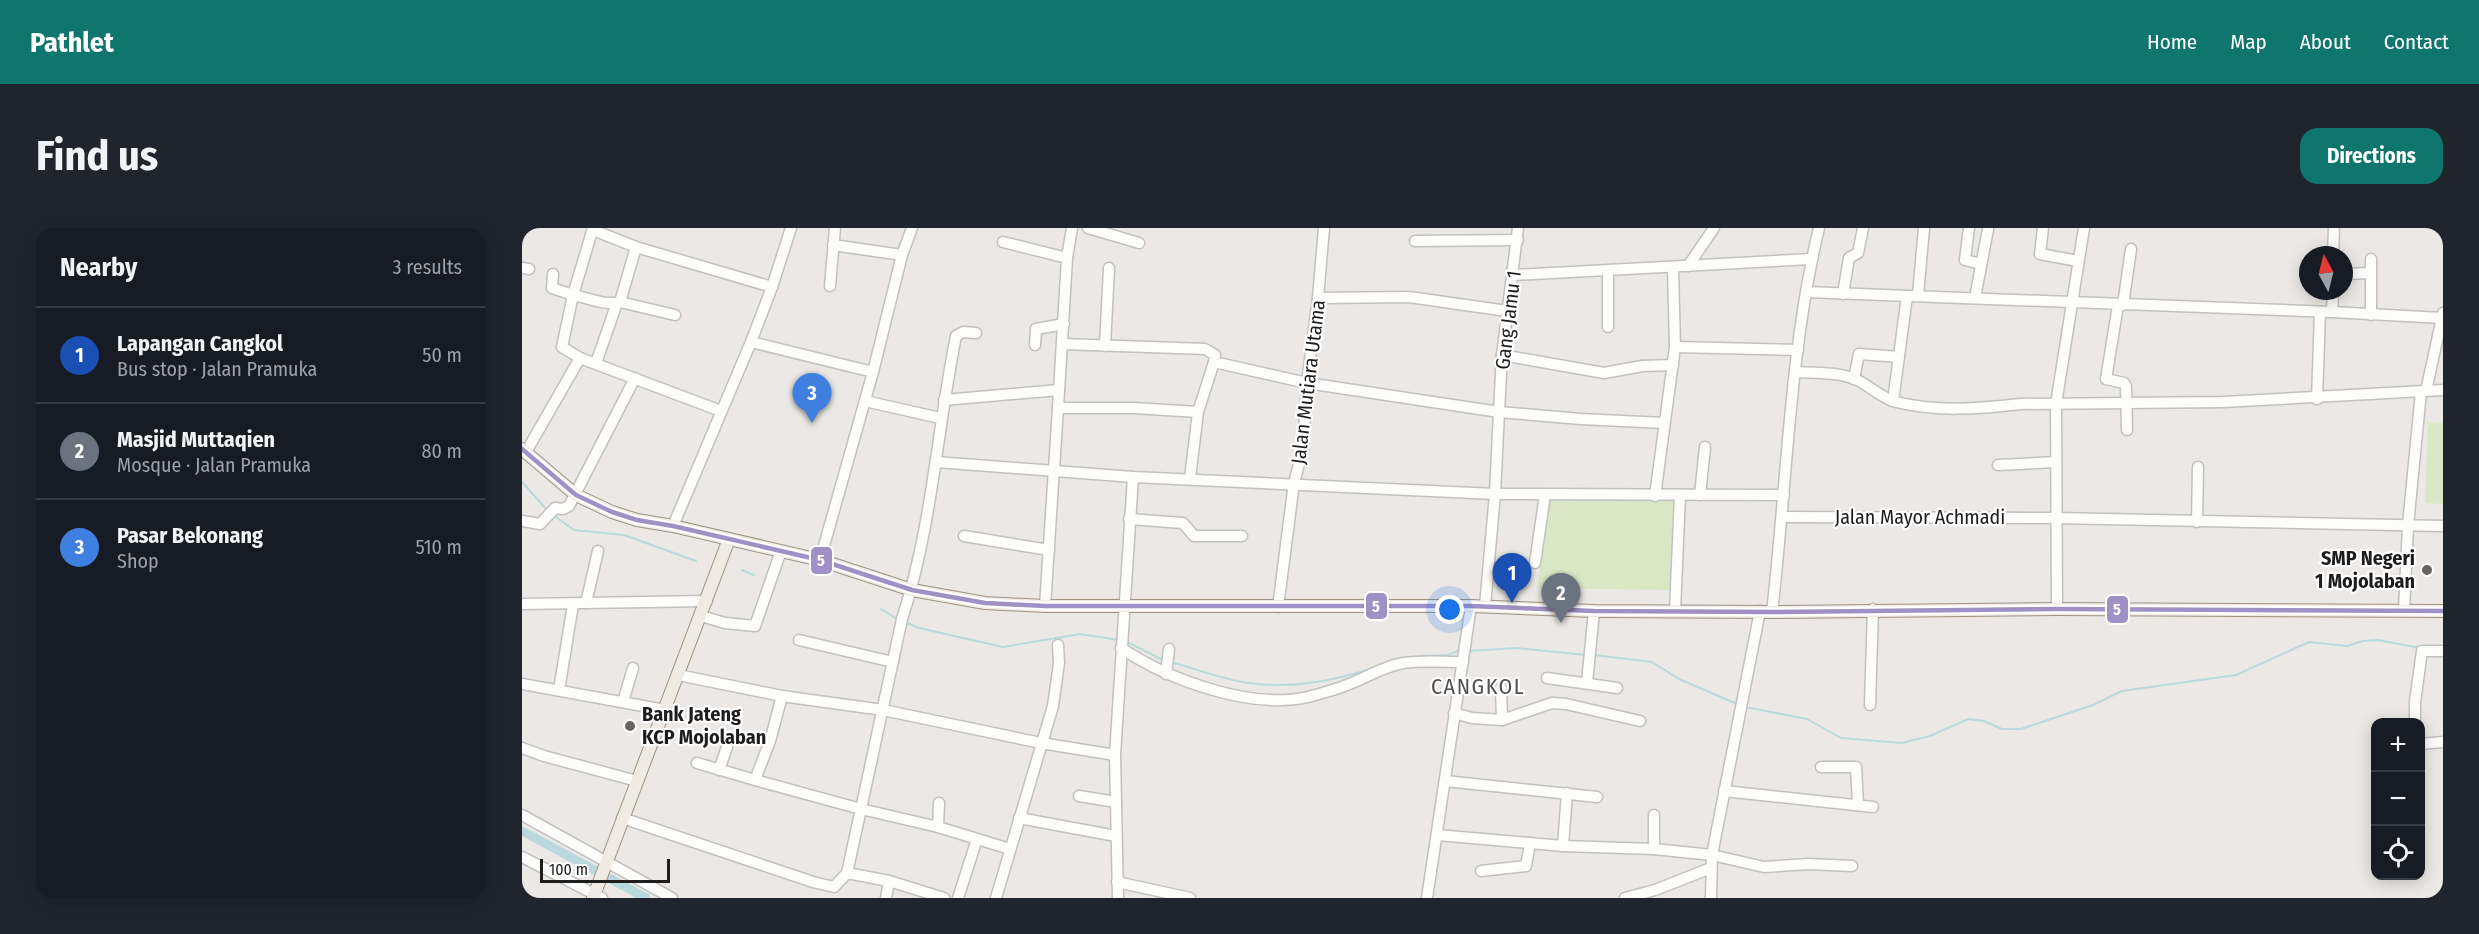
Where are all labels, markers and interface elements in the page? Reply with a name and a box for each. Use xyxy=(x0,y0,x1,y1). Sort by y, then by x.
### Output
text: Pathlet xyxy=(30,26,114,59)
text: Home xyxy=(2147,29,2197,55)
text: Map xyxy=(2230,29,2267,55)
text: About xyxy=(2300,29,2351,55)
text: Contact xyxy=(2384,29,2449,55)
button: Directions xyxy=(2300,128,2443,184)
text: Find us xyxy=(36,131,158,181)
north arrow xyxy=(2299,246,2353,300)
text: Nearby xyxy=(60,252,137,283)
text: 3 results xyxy=(393,255,462,279)
street label: Gang Jamu 1 xyxy=(1490,269,1526,371)
street label: Jalan Mutiara Utama xyxy=(1286,298,1330,466)
text: Lapangan Cangkol xyxy=(117,330,283,357)
text: 1 xyxy=(75,343,84,367)
text: 50 m xyxy=(422,343,462,367)
text: Bus stop · Jalan Pramuka xyxy=(117,357,317,381)
pin: 3 xyxy=(792,374,832,423)
text: Masjid Muttaqien xyxy=(117,426,275,453)
text: 2 xyxy=(75,439,84,463)
text: 80 m xyxy=(422,439,462,463)
text: Mosque · Jalan Pramuka xyxy=(117,453,311,477)
street label: Jalan Mayor Achmadi xyxy=(1835,505,2005,529)
text: Pasar Bekonang xyxy=(117,522,263,549)
text: 3 xyxy=(75,535,84,559)
text: 510 m xyxy=(416,535,462,559)
line badge: 5 xyxy=(810,546,833,575)
place label: SMP Negeri 1 Mojolaban xyxy=(2315,546,2415,593)
text: Shop xyxy=(117,549,159,573)
text: 5 xyxy=(817,551,825,570)
pin: 1 xyxy=(1492,554,1532,603)
marker: SMP Negeri 1 Mojolaban xyxy=(2420,563,2434,577)
pin: 2 xyxy=(1542,574,1580,623)
line badge: 5 xyxy=(1365,592,1388,620)
your location xyxy=(1435,595,1464,624)
line badge: 5 xyxy=(2106,595,2129,624)
text: 5 xyxy=(1372,597,1380,616)
text: 5 xyxy=(2113,600,2121,619)
district label: CANGKOL xyxy=(1431,673,1525,700)
place label: Bank Jateng KCP Mojolaban xyxy=(642,702,766,749)
map controls xyxy=(2371,718,2425,880)
button: + xyxy=(2371,718,2425,772)
marker: Bank Jateng KCP Mojolaban xyxy=(623,719,637,733)
button: − xyxy=(2371,772,2425,826)
button: locate xyxy=(2371,826,2425,880)
scale bar xyxy=(540,856,670,884)
text: 100 m xyxy=(549,860,588,879)

